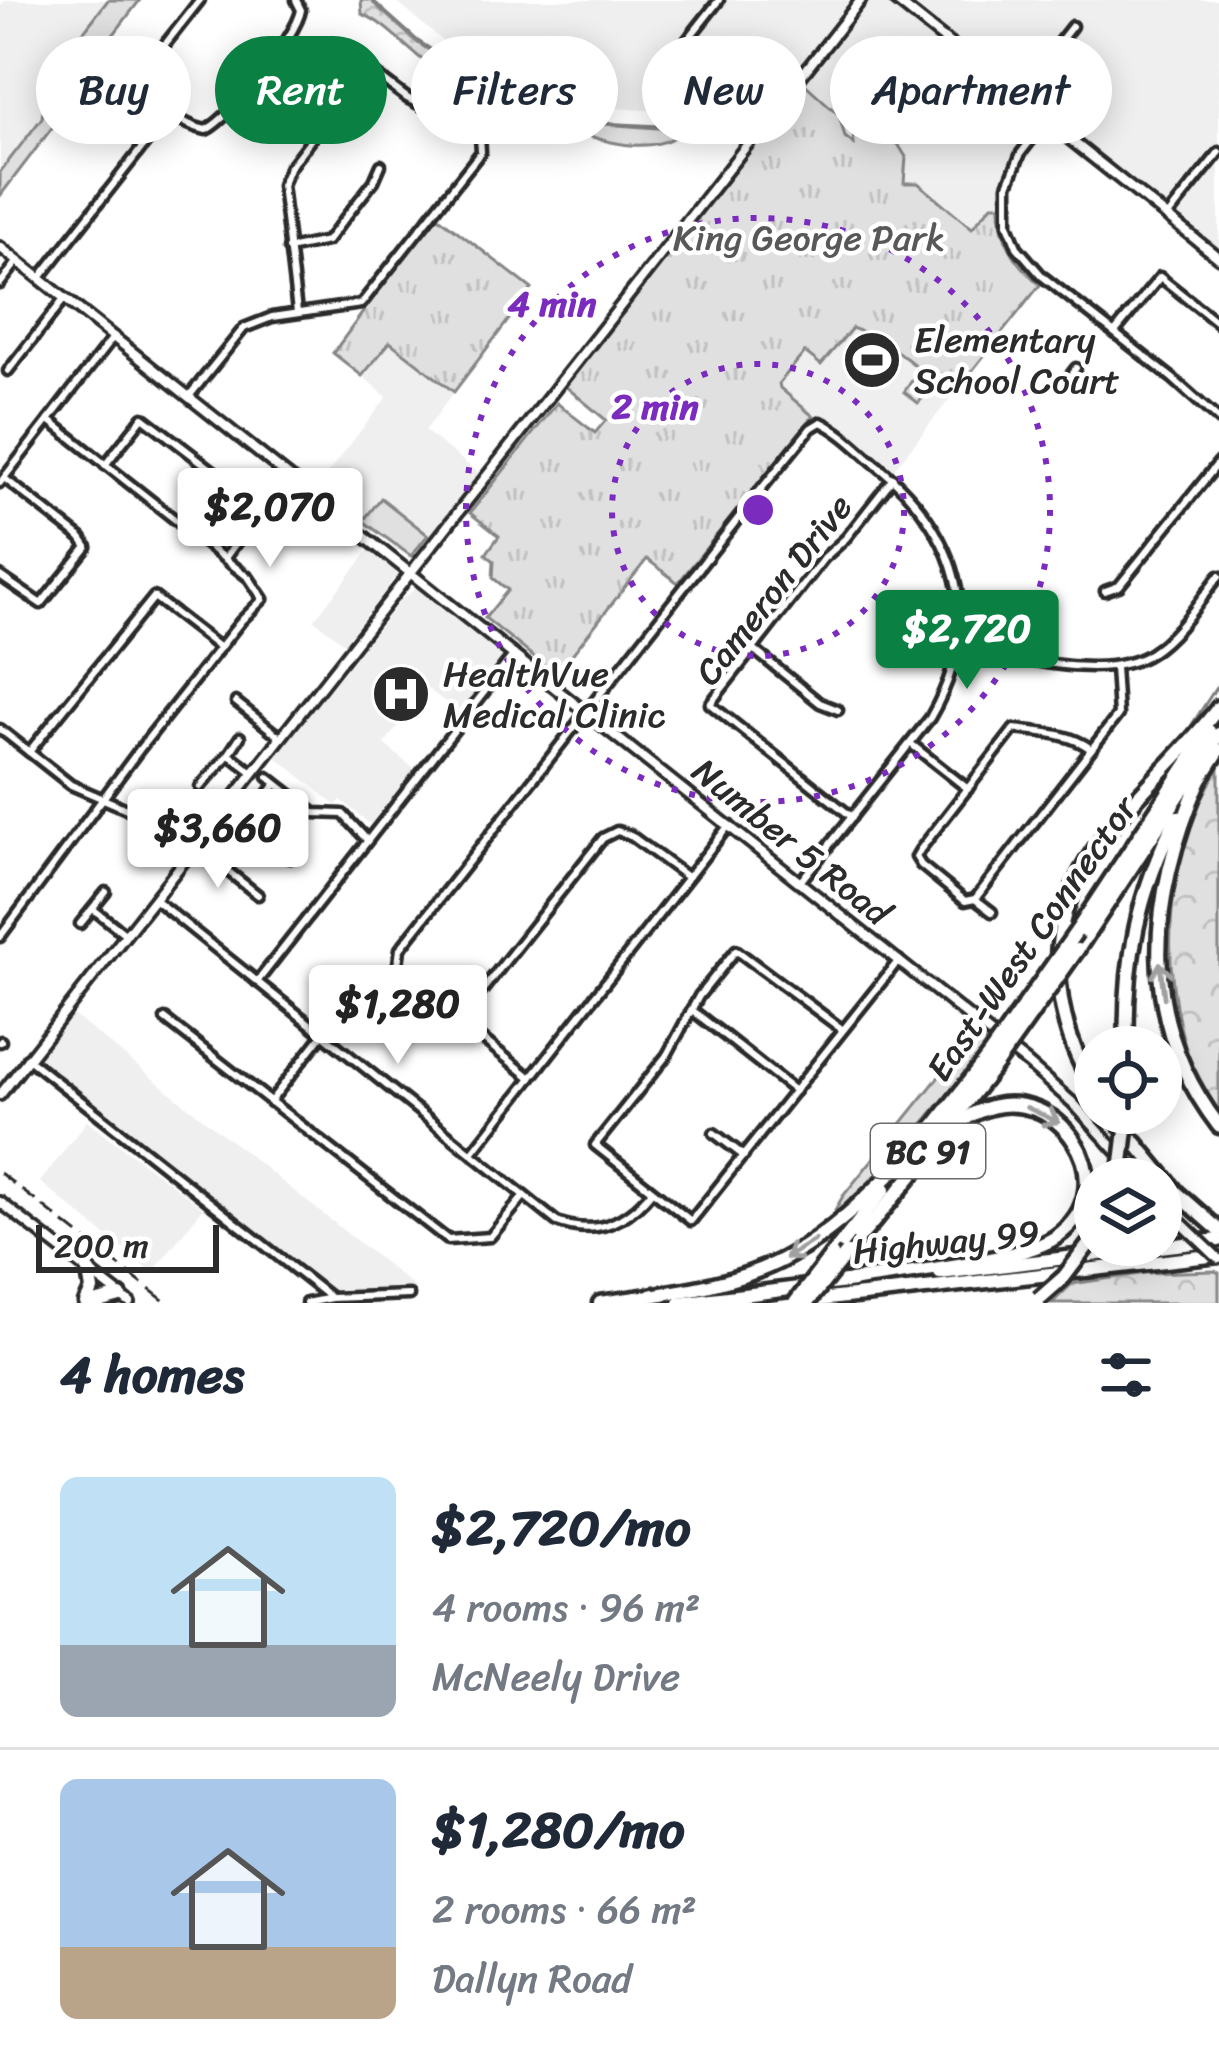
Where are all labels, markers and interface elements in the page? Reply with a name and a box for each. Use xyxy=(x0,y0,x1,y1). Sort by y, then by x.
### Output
chip: Buy xyxy=(36,36,191,144)
chip: Rent xyxy=(215,36,387,144)
chip: Filters xyxy=(411,36,618,144)
chip: New xyxy=(642,36,806,144)
chip: Apartment xyxy=(830,36,1112,144)
park label: King George Park xyxy=(673,206,945,270)
text: 4 min xyxy=(508,272,597,336)
place label: Elementary School Court xyxy=(914,308,1120,413)
sports icon: Elementary School Court xyxy=(841,329,903,391)
text: 2 min xyxy=(611,375,699,439)
pin: $2,070 xyxy=(172,468,368,570)
text: $2,070 xyxy=(205,472,335,541)
street label: Cameron Drive xyxy=(678,479,870,700)
centre of rings xyxy=(737,489,779,531)
pin: $2,720 xyxy=(869,590,1065,692)
text: $2,720 xyxy=(903,594,1031,663)
place label: HealthVue Medical Clinic xyxy=(443,642,665,747)
hospital icon: HealthVue Medical Clinic xyxy=(370,663,432,725)
street label: Number 5 Road xyxy=(677,741,908,945)
street label: East-West Connector xyxy=(909,780,1156,1095)
pin: $3,660 xyxy=(120,789,316,891)
text: $3,660 xyxy=(154,793,282,862)
one-way arrow xyxy=(1150,961,1173,1000)
pin: $1,280 xyxy=(300,965,496,1067)
text: $1,280 xyxy=(336,969,460,1038)
map controls xyxy=(1074,1026,1182,1266)
button: locate xyxy=(1074,1026,1182,1134)
one-way arrow xyxy=(1024,1105,1060,1127)
road number: BC 91 xyxy=(871,1124,985,1178)
button: layers xyxy=(1074,1158,1182,1266)
street label: Highway 99 xyxy=(849,1200,1043,1284)
text: 200 m xyxy=(54,1217,149,1275)
scale bar xyxy=(36,1219,219,1272)
one-way arrow xyxy=(784,1237,818,1261)
text: 4 homes xyxy=(60,1330,244,1420)
icon: filters xyxy=(1093,1342,1159,1408)
text: $2,720/mo xyxy=(432,1483,691,1573)
icon: home xyxy=(156,1525,300,1669)
text: 4 rooms · 96 m² xyxy=(432,1573,700,1642)
text: McNeely Drive xyxy=(432,1642,680,1711)
text: $1,280/mo xyxy=(432,1785,685,1875)
icon: home xyxy=(156,1827,300,1971)
text: 2 rooms · 66 m² xyxy=(432,1875,697,1944)
text: Dallyn Road xyxy=(432,1944,632,2013)

